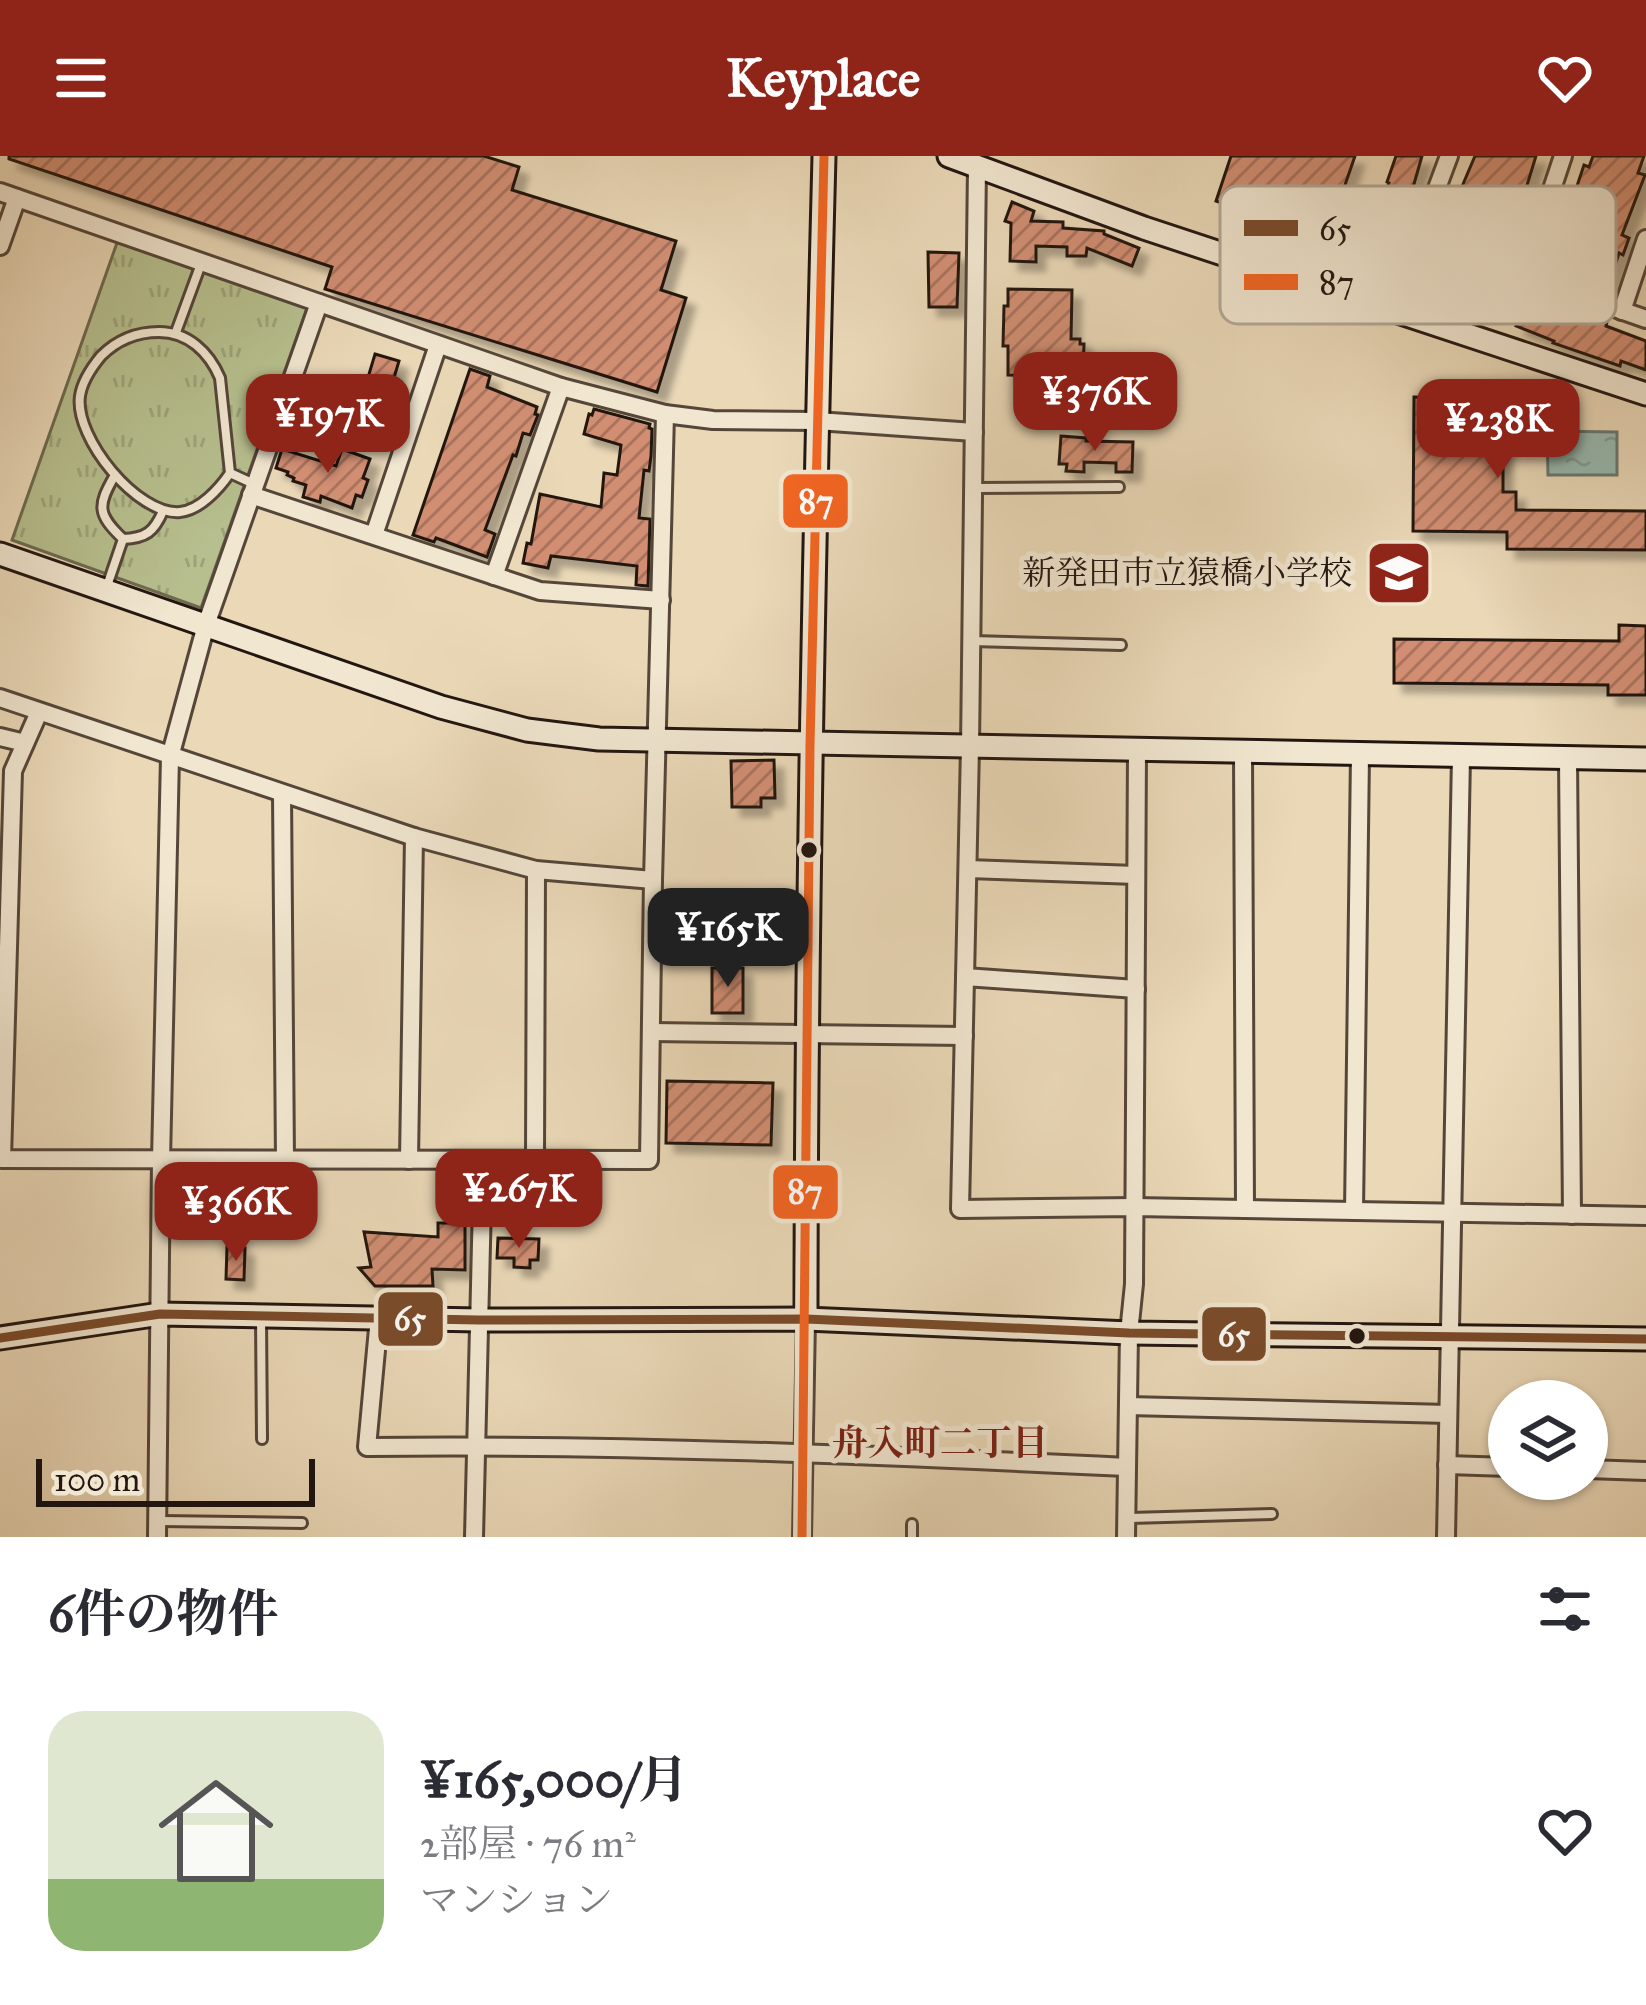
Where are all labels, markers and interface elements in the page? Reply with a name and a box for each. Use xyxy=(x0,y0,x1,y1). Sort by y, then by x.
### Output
icon: menu xyxy=(48,45,114,111)
text: Keyplace xyxy=(726,45,920,111)
icon: heart xyxy=(1532,45,1598,111)
legend xyxy=(1220,186,1616,324)
text: 65 xyxy=(1319,209,1351,249)
text: 87 xyxy=(1319,263,1354,303)
pin: ¥376K xyxy=(1011,352,1179,454)
text: ¥376K xyxy=(1040,367,1150,415)
pin: ¥197K xyxy=(244,374,412,476)
pin: ¥238K xyxy=(1414,379,1582,481)
text: ¥197K xyxy=(273,389,383,437)
text: ¥238K xyxy=(1444,394,1552,442)
line badge: 87 xyxy=(781,472,850,530)
text: 87 xyxy=(798,482,834,522)
school or university icon: 新発田市立猿橋小学校 xyxy=(1364,538,1434,608)
place label: 新発田市立猿橋小学校 xyxy=(1022,553,1352,593)
unlabelled marker xyxy=(798,839,820,861)
pin: ¥165K xyxy=(644,888,812,990)
text: ¥165K xyxy=(675,903,781,951)
pin: ¥267K xyxy=(435,1149,603,1251)
pin: ¥366K xyxy=(152,1162,320,1264)
line badge: 87 xyxy=(771,1163,840,1221)
text: ¥267K xyxy=(462,1164,576,1212)
text: 87 xyxy=(787,1172,823,1212)
text: ¥366K xyxy=(182,1177,290,1225)
line badge: 65 xyxy=(376,1290,445,1348)
text: 65 xyxy=(394,1299,427,1339)
line badge: 65 xyxy=(1200,1305,1268,1363)
text: 65 xyxy=(1218,1315,1251,1355)
unlabelled marker xyxy=(1346,1325,1368,1347)
map controls xyxy=(1488,1380,1608,1500)
button: layers xyxy=(1488,1380,1608,1500)
district label: 舟入町二丁目 xyxy=(832,1421,1048,1465)
scale bar xyxy=(36,1453,315,1506)
text: 100 m xyxy=(54,1460,140,1500)
icon: filters xyxy=(1532,1576,1598,1642)
text: 6件の物件 xyxy=(48,1583,278,1645)
text: ¥165,000/月 xyxy=(420,1749,689,1811)
icon: home xyxy=(144,1759,288,1903)
icon: heart xyxy=(1532,1798,1598,1864)
text: 2部屋 · 76 m² xyxy=(420,1820,636,1868)
text: マンション xyxy=(420,1876,613,1924)

